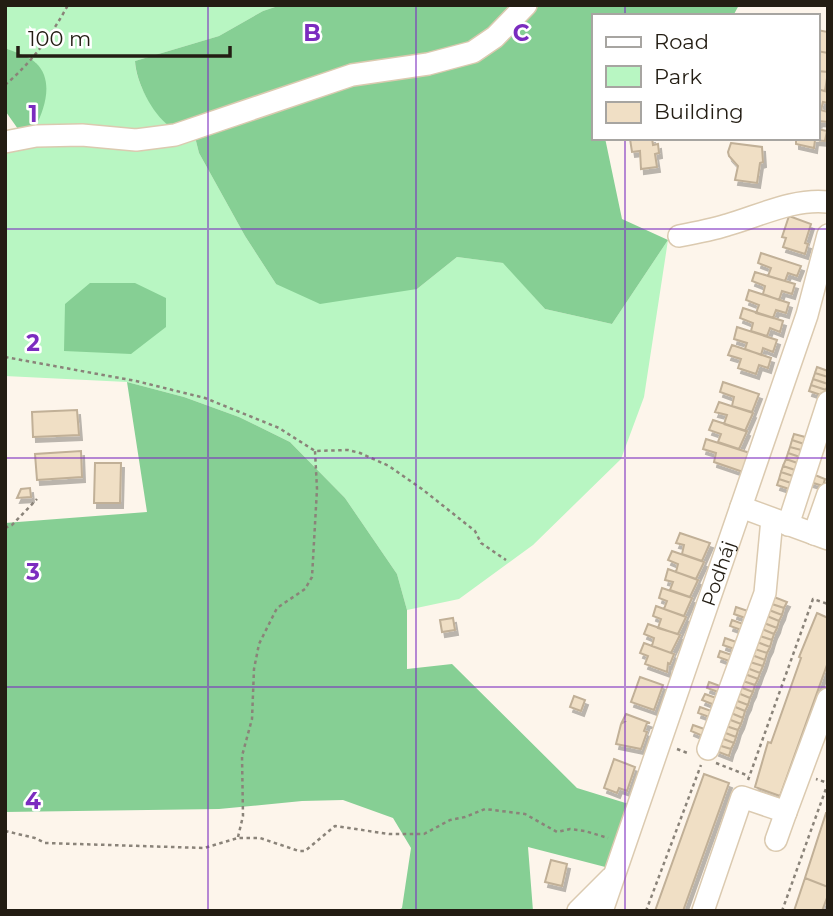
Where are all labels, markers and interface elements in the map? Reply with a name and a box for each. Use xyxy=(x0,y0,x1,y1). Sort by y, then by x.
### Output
scale bar xyxy=(18,14,229,58)
legend xyxy=(592,14,819,140)
text: B xyxy=(303,19,321,47)
text: C xyxy=(513,19,530,47)
text: 100 m xyxy=(28,26,91,51)
text: Road xyxy=(654,29,709,54)
text: Park xyxy=(654,64,702,89)
text: Building xyxy=(654,99,744,124)
text: 1 xyxy=(28,100,38,128)
text: 2 xyxy=(26,329,40,357)
street label: Podháj xyxy=(696,538,740,609)
text: 3 xyxy=(25,558,40,586)
text: 4 xyxy=(25,787,41,815)

